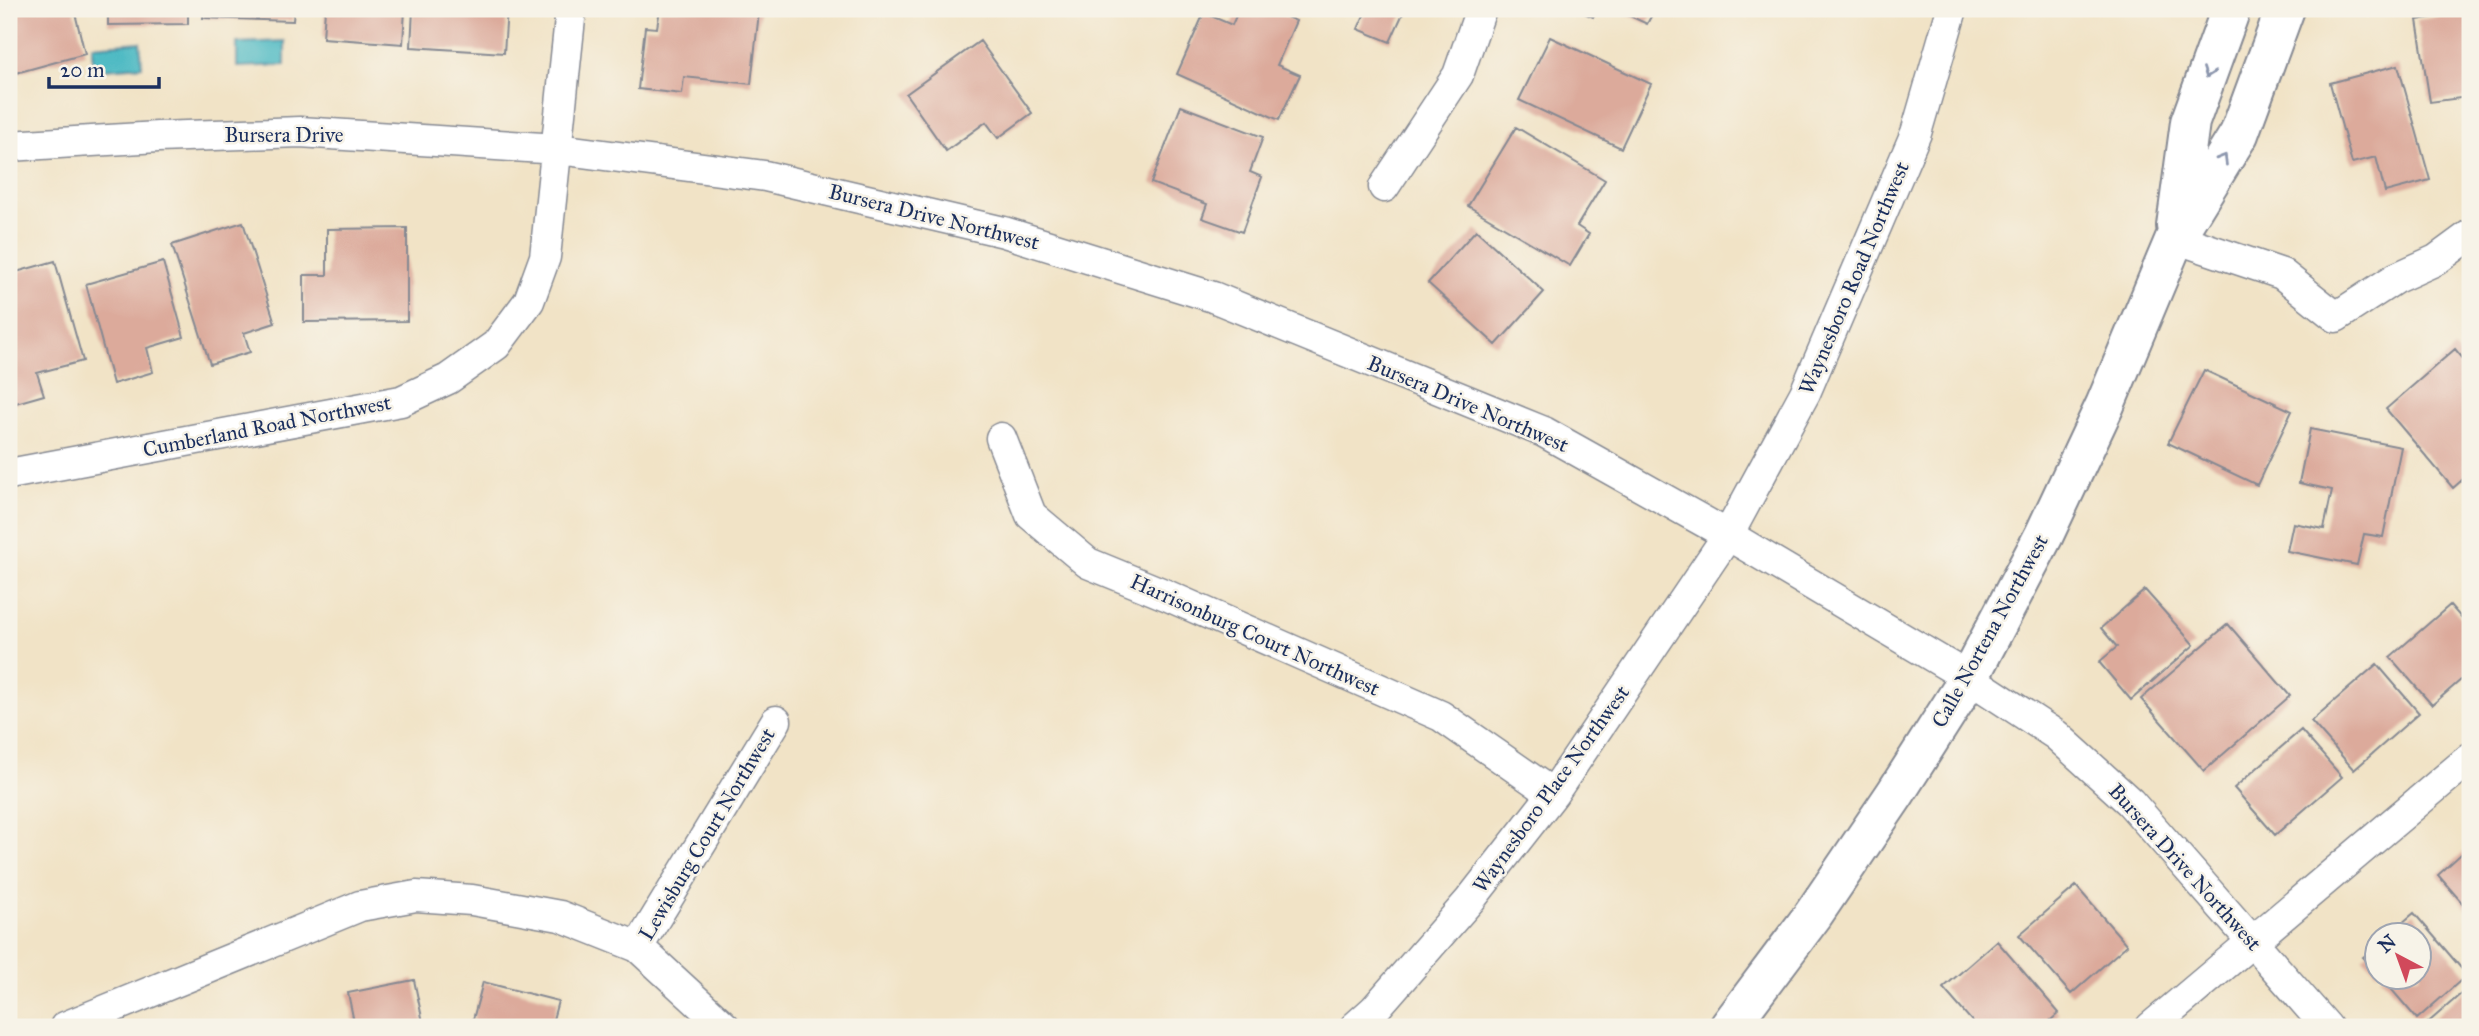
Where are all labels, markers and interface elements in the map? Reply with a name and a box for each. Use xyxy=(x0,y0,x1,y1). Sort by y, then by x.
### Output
scale bar xyxy=(49,46,159,90)
text: 20 m xyxy=(60,57,105,83)
one-way arrow xyxy=(2202,66,2216,79)
street label: Bursera Drive xyxy=(224,122,344,148)
one-way arrow xyxy=(2215,154,2228,167)
street label: Waynesboro Road Northwest xyxy=(1793,157,1915,398)
street label: Bursera Drive Northwest xyxy=(826,178,1042,256)
street label: Bursera Drive Northwest xyxy=(1364,350,1573,458)
street label: Cumberland Road Northwest xyxy=(141,389,394,463)
street label: Calle Nortena Northwest xyxy=(1926,529,2054,732)
street label: Harrisonburg Court Northwest xyxy=(1126,568,1384,702)
street label: Waynesboro Place Northwest xyxy=(1467,680,1635,898)
street label: Lewisburg Court Northwest xyxy=(633,723,781,945)
street label: Bursera Drive Northwest xyxy=(2103,778,2267,956)
north arrow xyxy=(2364,920,2434,990)
text: N xyxy=(2374,930,2401,958)

